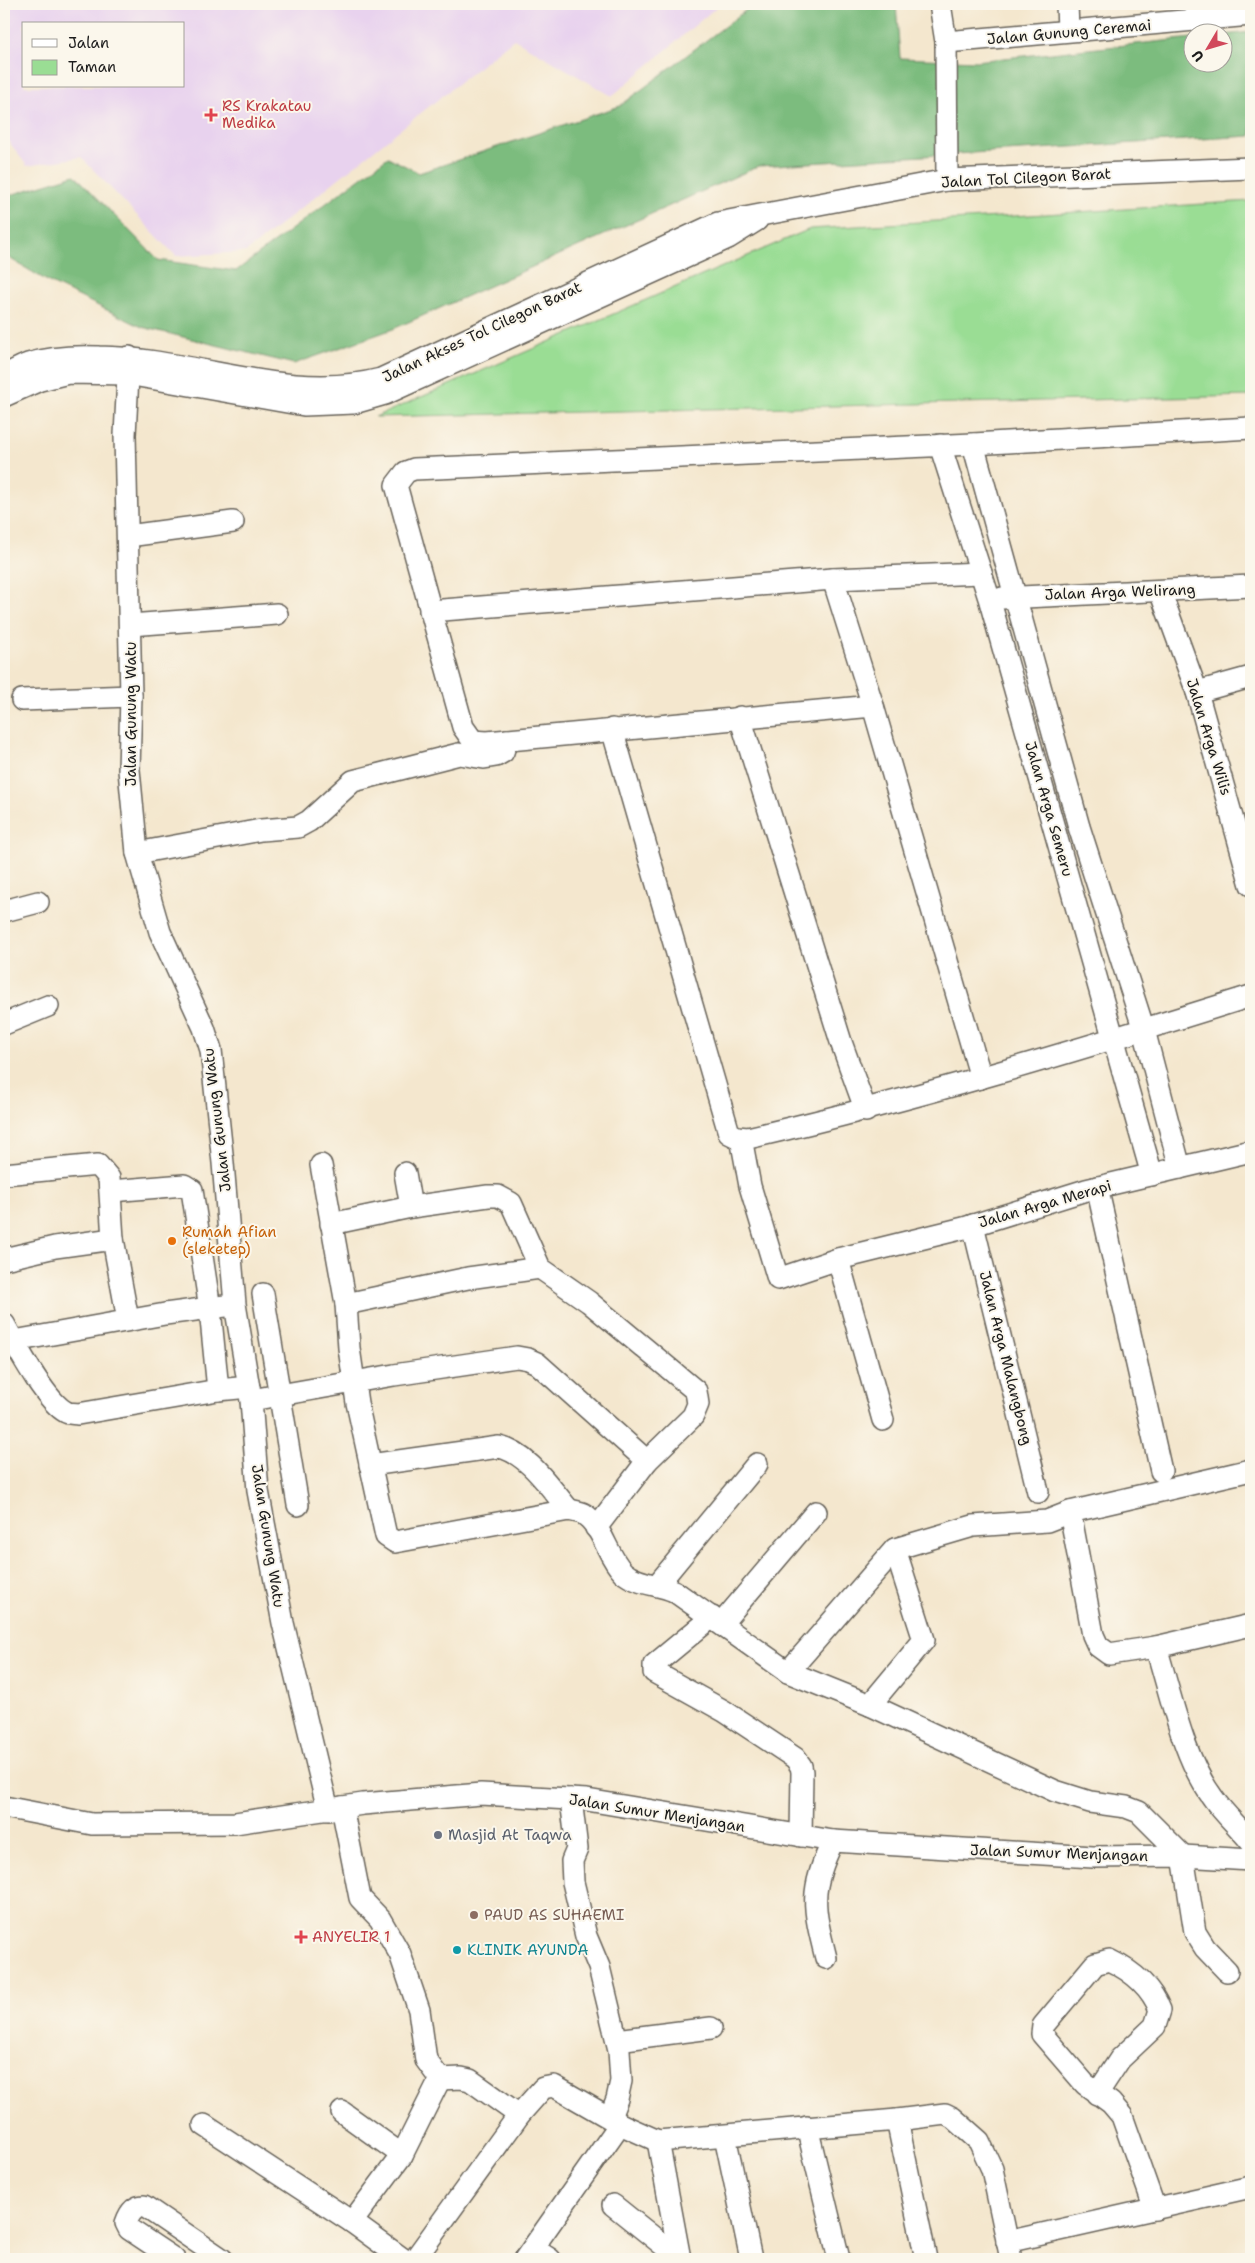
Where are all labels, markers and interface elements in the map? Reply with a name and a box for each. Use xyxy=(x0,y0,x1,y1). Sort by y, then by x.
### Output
street label: Jalan Gunung Ceremai xyxy=(986,15,1152,49)
legend xyxy=(22,22,185,88)
north arrow xyxy=(1182,22,1232,72)
text: Jalan xyxy=(68,33,109,53)
text: U xyxy=(1188,47,1208,65)
text: Taman xyxy=(68,57,116,77)
place label: RS Krakatau Medika xyxy=(222,96,312,133)
marker: RS Krakatau Medika xyxy=(204,108,218,122)
street label: Jalan Tol Cilegon Barat xyxy=(940,164,1112,192)
street label: Jalan Akses Tol Cilegon Barat xyxy=(379,277,585,387)
street label: Jalan Arga Welirang xyxy=(1044,579,1196,605)
street label: Jalan Gunung Watu xyxy=(121,642,141,786)
street label: Jalan Arga Wilis xyxy=(1182,676,1236,798)
street label: Jalan Arga Semeru xyxy=(1020,739,1078,879)
street label: Jalan Gunung Watu xyxy=(198,1047,236,1193)
street label: Jalan Arga Merapi xyxy=(976,1175,1114,1233)
place label: Rumah Afian (sleketep) xyxy=(182,1222,276,1259)
marker: Rumah Afian (sleketep) xyxy=(166,1235,178,1247)
street label: Jalan Arga Malangbong xyxy=(975,1269,1037,1447)
street label: Jalan Gunung Watu xyxy=(247,1463,289,1609)
street label: Jalan Sumur Menjangan xyxy=(567,1789,747,1837)
place label: Masjid At Taqwa xyxy=(448,1825,572,1845)
marker: Masjid At Taqwa xyxy=(432,1829,444,1841)
street label: Jalan Sumur Menjangan xyxy=(970,1840,1148,1866)
place label: PAUD AS SUHAEMI xyxy=(484,1905,624,1925)
marker: PAUD AS SUHAEMI xyxy=(468,1909,480,1921)
place label: ANYELIR 1 xyxy=(312,1927,390,1947)
marker: ANYELIR 1 xyxy=(294,1930,308,1944)
place label: KLINIK AYUNDA xyxy=(467,1940,588,1960)
marker: KLINIK AYUNDA xyxy=(451,1944,463,1956)

